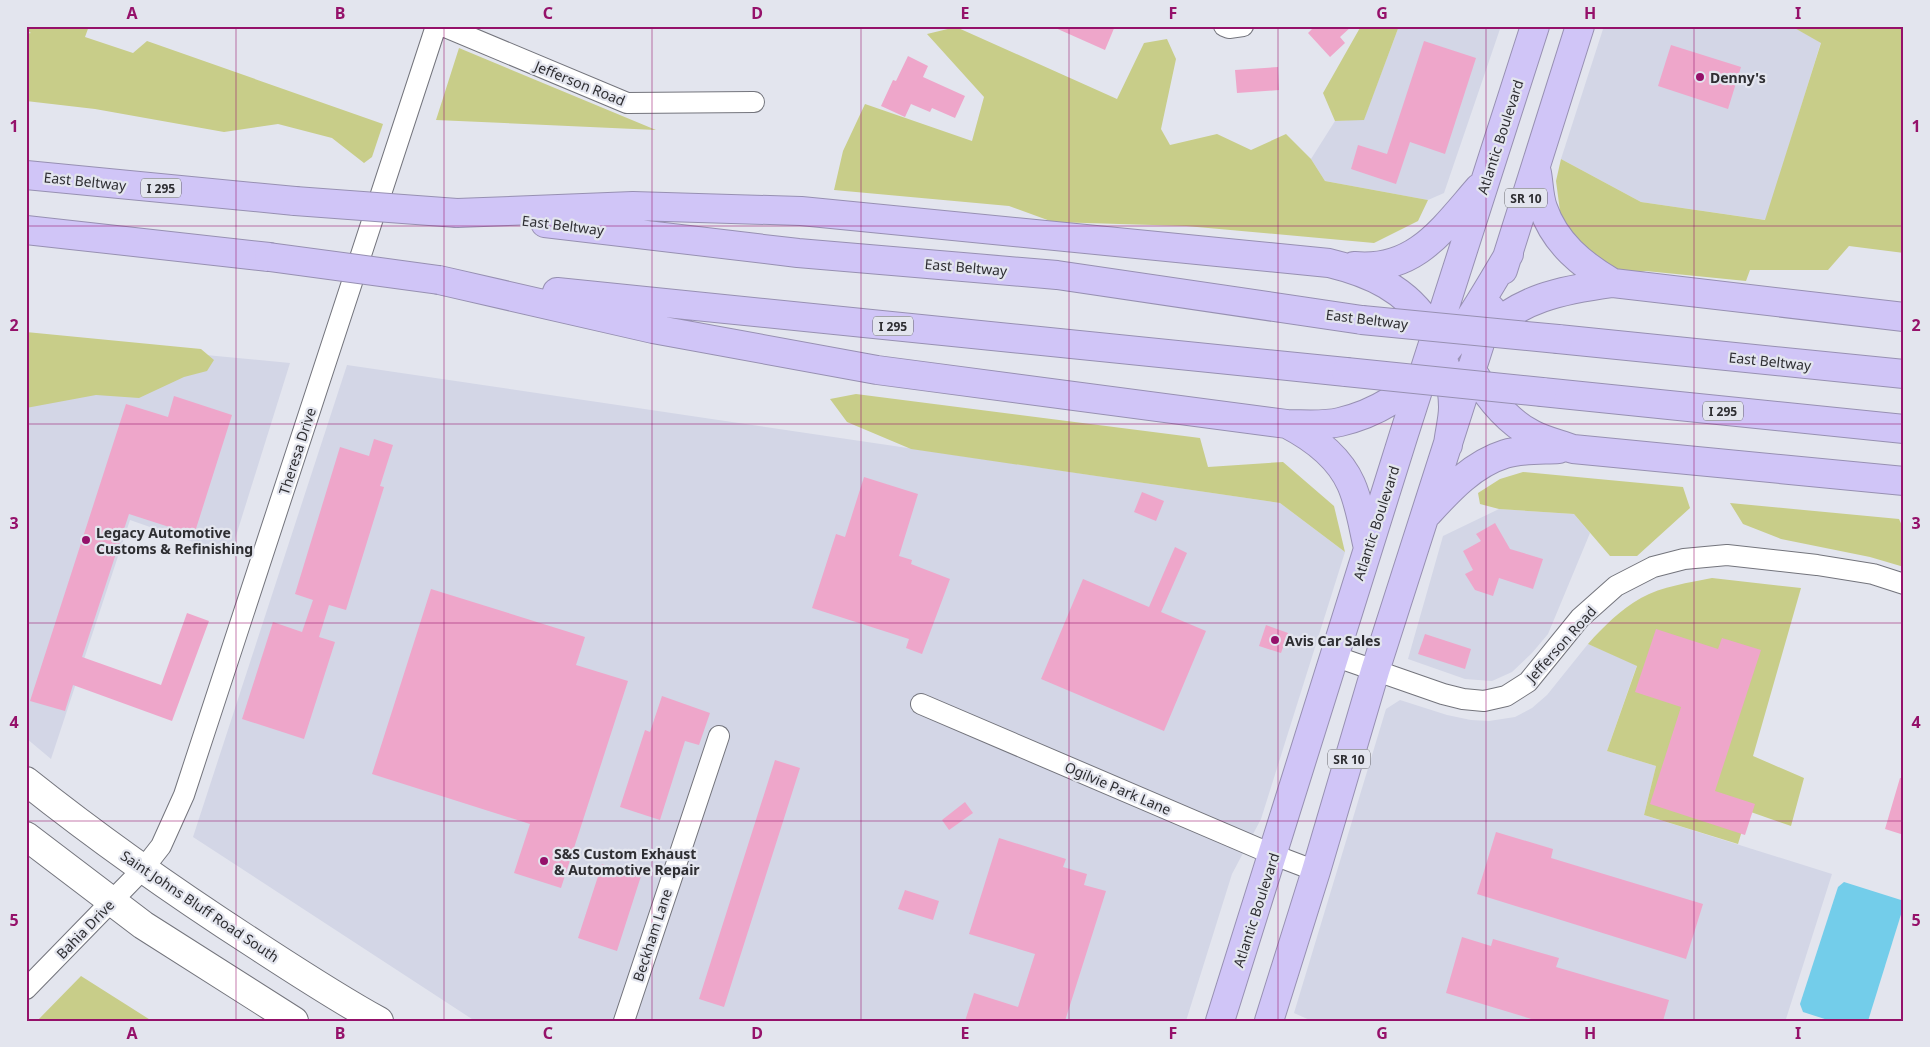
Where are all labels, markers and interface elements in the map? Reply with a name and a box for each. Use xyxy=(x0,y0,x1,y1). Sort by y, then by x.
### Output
text: A xyxy=(126,2,138,24)
text: B xyxy=(335,2,345,24)
text: C xyxy=(543,2,553,24)
text: D xyxy=(751,2,763,24)
text: E xyxy=(961,2,970,24)
text: F xyxy=(1169,2,1177,24)
text: G xyxy=(1376,2,1388,24)
text: H xyxy=(1584,2,1596,24)
text: I xyxy=(1795,2,1801,24)
street label: Jefferson Road xyxy=(530,55,628,110)
place label: Denny's xyxy=(1710,68,1766,87)
marker: Denny's xyxy=(1694,71,1706,83)
street label: Atlantic Boulevard xyxy=(1472,77,1528,197)
text: 1 xyxy=(9,115,19,137)
text: 1 xyxy=(1911,115,1921,137)
street label: East Beltway xyxy=(43,167,128,195)
road number: I 295 xyxy=(141,178,181,198)
road number: SR 10 xyxy=(1505,188,1547,208)
street label: East Beltway xyxy=(521,211,606,240)
street label: East Beltway xyxy=(924,254,1009,280)
street label: East Beltway xyxy=(1325,305,1410,334)
text: 2 xyxy=(9,314,19,336)
text: 2 xyxy=(1911,314,1921,336)
road number: I 295 xyxy=(873,316,913,336)
street label: East Beltway xyxy=(1728,347,1813,375)
road number: I 295 xyxy=(1703,402,1743,421)
street label: Theresa Drive xyxy=(274,405,320,497)
street label: Atlantic Boulevard xyxy=(1348,463,1404,583)
text: 3 xyxy=(9,512,19,534)
text: 3 xyxy=(1911,512,1921,534)
place label: Legacy Automotive Customs & Refinishing xyxy=(96,523,253,558)
marker: Legacy Automotive Customs & Refinishing xyxy=(80,534,92,546)
street label: Jefferson Road xyxy=(1520,602,1600,688)
place label: Avis Car Sales xyxy=(1285,631,1380,650)
marker: Avis Car Sales xyxy=(1269,634,1281,646)
text: 4 xyxy=(9,711,19,733)
text: 4 xyxy=(1911,711,1921,733)
road number: SR 10 xyxy=(1328,750,1370,769)
street label: Ogilvie Park Lane xyxy=(1062,757,1174,819)
place label: S&S Custom Exhaust & Automotive Repair xyxy=(554,844,700,879)
street label: Saint Johns Bluff Road South xyxy=(117,846,283,966)
street label: Atlantic Boulevard xyxy=(1228,850,1284,970)
marker: S&S Custom Exhaust & Automotive Repair xyxy=(538,855,550,867)
street label: Beckham Lane xyxy=(628,886,676,984)
street label: Bahia Drive xyxy=(52,895,118,963)
text: 5 xyxy=(9,909,19,931)
text: 5 xyxy=(1911,909,1921,931)
text: A xyxy=(126,1022,138,1044)
text: B xyxy=(335,1022,345,1044)
text: C xyxy=(543,1022,553,1044)
text: D xyxy=(751,1022,763,1044)
text: E xyxy=(961,1022,970,1044)
text: F xyxy=(1169,1022,1177,1044)
text: G xyxy=(1376,1022,1388,1044)
text: H xyxy=(1584,1022,1596,1044)
text: I xyxy=(1795,1022,1801,1044)

